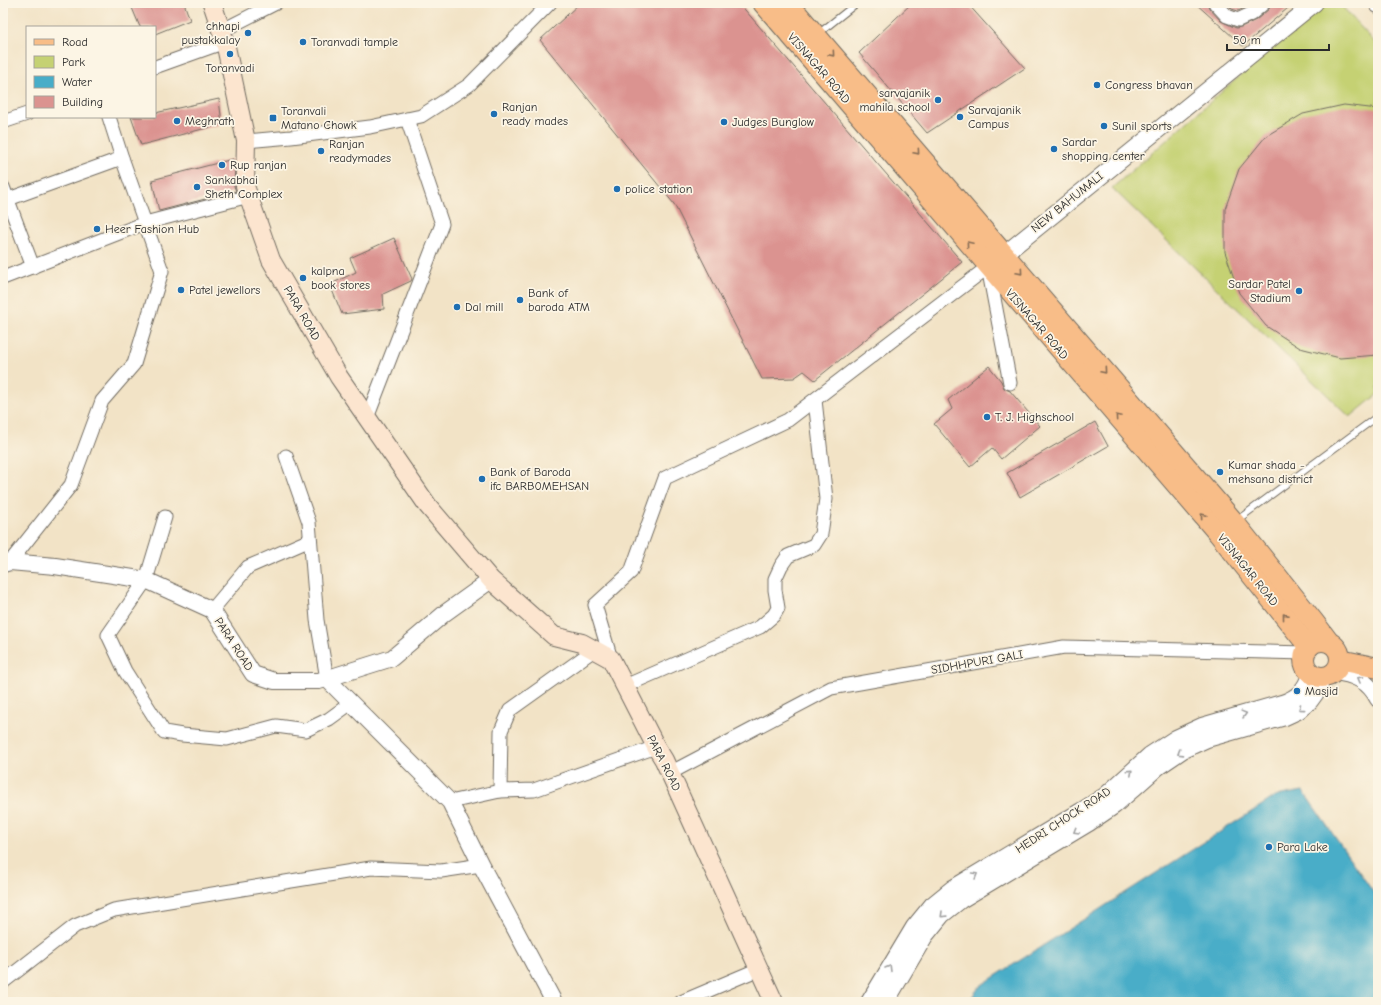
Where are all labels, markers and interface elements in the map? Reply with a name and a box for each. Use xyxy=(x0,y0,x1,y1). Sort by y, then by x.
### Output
place label: chhapi pustakkalay xyxy=(181,19,241,47)
legend xyxy=(26,26,156,118)
scale bar xyxy=(1227,26,1329,52)
marker: chhapi pustakkalay xyxy=(243,28,253,38)
street label: VISNAGAR ROAD xyxy=(785,30,853,106)
text: 50 m xyxy=(1233,33,1261,47)
text: Road xyxy=(62,35,88,49)
place label: Toranvadi tample xyxy=(311,35,398,49)
marker: Toranvadi tample xyxy=(298,37,308,47)
marker: Toranvadi xyxy=(225,49,235,59)
one-way arrow xyxy=(827,49,834,56)
text: Park xyxy=(62,55,85,69)
place label: Toranvadi xyxy=(206,61,254,75)
text: Water xyxy=(62,75,92,89)
place label: Congress bhavan xyxy=(1105,78,1193,92)
marker: Congress bhavan xyxy=(1092,80,1102,90)
place label: sarvajanik mahila school xyxy=(859,86,930,114)
text: Building xyxy=(62,95,103,109)
marker: sarvajanik mahila school xyxy=(933,95,943,105)
place label: Ranjan ready mades xyxy=(502,100,568,128)
place label: Sarvajanik Campus xyxy=(968,103,1021,131)
place label: Toranvali Matano Chowk xyxy=(281,104,357,132)
marker: Ranjan ready mades xyxy=(489,109,499,119)
marker: Sarvajanik Campus xyxy=(955,112,965,122)
marker: Toranvali Matano Chowk xyxy=(268,113,278,123)
place label: Meghrath xyxy=(185,114,234,128)
place label: Judges Bunglow xyxy=(732,115,815,129)
marker: Meghrath xyxy=(172,116,182,126)
marker: Judges Bunglow xyxy=(719,117,729,127)
place label: Sunil sports xyxy=(1112,119,1172,133)
marker: Sunil sports xyxy=(1099,121,1109,131)
place label: Sardar shopping center xyxy=(1062,135,1145,163)
place label: Ranjan readymades xyxy=(329,137,391,165)
marker: Sardar shopping center xyxy=(1049,144,1059,154)
marker: Ranjan readymades xyxy=(316,146,326,156)
one-way arrow xyxy=(912,148,919,155)
place label: Rup ranjan xyxy=(230,158,287,172)
marker: Rup ranjan xyxy=(217,160,227,170)
street label: NEW BAHUMALI xyxy=(1028,168,1106,235)
place label: Sankabhai Sheth Complex xyxy=(205,173,283,201)
marker: Sankabhai Sheth Complex xyxy=(192,182,202,192)
place label: police station xyxy=(625,182,692,196)
marker: police station xyxy=(612,184,622,194)
place label: Heer Fashion Hub xyxy=(105,222,199,236)
marker: Heer Fashion Hub xyxy=(92,224,102,234)
one-way arrow xyxy=(967,242,974,249)
place label: kalpna book stores xyxy=(311,264,370,292)
one-way arrow xyxy=(1015,268,1022,275)
marker: kalpna book stores xyxy=(298,273,308,283)
place label: Sardar Patel Stadium xyxy=(1228,277,1291,305)
place label: Patel jewellors xyxy=(189,283,260,297)
street label: PARA ROAD xyxy=(281,283,323,343)
marker: Patel jewellors xyxy=(176,285,186,295)
place label: Bank of baroda ATM xyxy=(528,286,590,314)
street label: VISNAGAR ROAD xyxy=(1003,286,1071,362)
marker: Sardar Patel Stadium xyxy=(1294,286,1304,296)
marker: Bank of baroda ATM xyxy=(515,295,525,305)
place label: Dal mill xyxy=(465,300,503,314)
marker: Dal mill xyxy=(452,302,462,312)
one-way arrow xyxy=(1100,366,1107,374)
place label: T. J. Highschool xyxy=(995,410,1074,424)
marker: T. J. Highschool xyxy=(982,412,992,422)
one-way arrow xyxy=(1115,414,1122,422)
place label: Kumar shada - mehsana district xyxy=(1228,458,1313,486)
place label: Bank of Baroda ifc BARB0MEHSAN xyxy=(490,465,589,493)
marker: Kumar shada - mehsana district xyxy=(1215,467,1225,477)
marker: Bank of Baroda ifc BARB0MEHSAN xyxy=(477,474,487,484)
one-way arrow xyxy=(1200,513,1207,520)
street label: VISNAGAR ROAD xyxy=(1215,531,1281,609)
one-way arrow xyxy=(1283,614,1290,621)
street label: PARA ROAD xyxy=(212,615,256,673)
street label: SIDHHPURI GALI xyxy=(930,647,1024,677)
one-way arrow xyxy=(1357,677,1364,684)
place label: Masjid xyxy=(1305,684,1338,698)
marker: Masjid xyxy=(1292,686,1302,696)
one-way arrow xyxy=(1299,703,1306,710)
one-way arrow xyxy=(1240,710,1247,719)
street label: PARA ROAD xyxy=(644,733,684,793)
one-way arrow xyxy=(1177,748,1184,755)
one-way arrow xyxy=(1125,770,1133,777)
street label: HEDRI CHOCK ROAD xyxy=(1013,784,1113,856)
one-way arrow xyxy=(1074,826,1081,833)
place label: Para Lake xyxy=(1277,840,1328,854)
marker: Para Lake xyxy=(1264,842,1274,852)
one-way arrow xyxy=(971,872,978,879)
one-way arrow xyxy=(940,910,948,918)
one-way arrow xyxy=(884,965,891,973)

